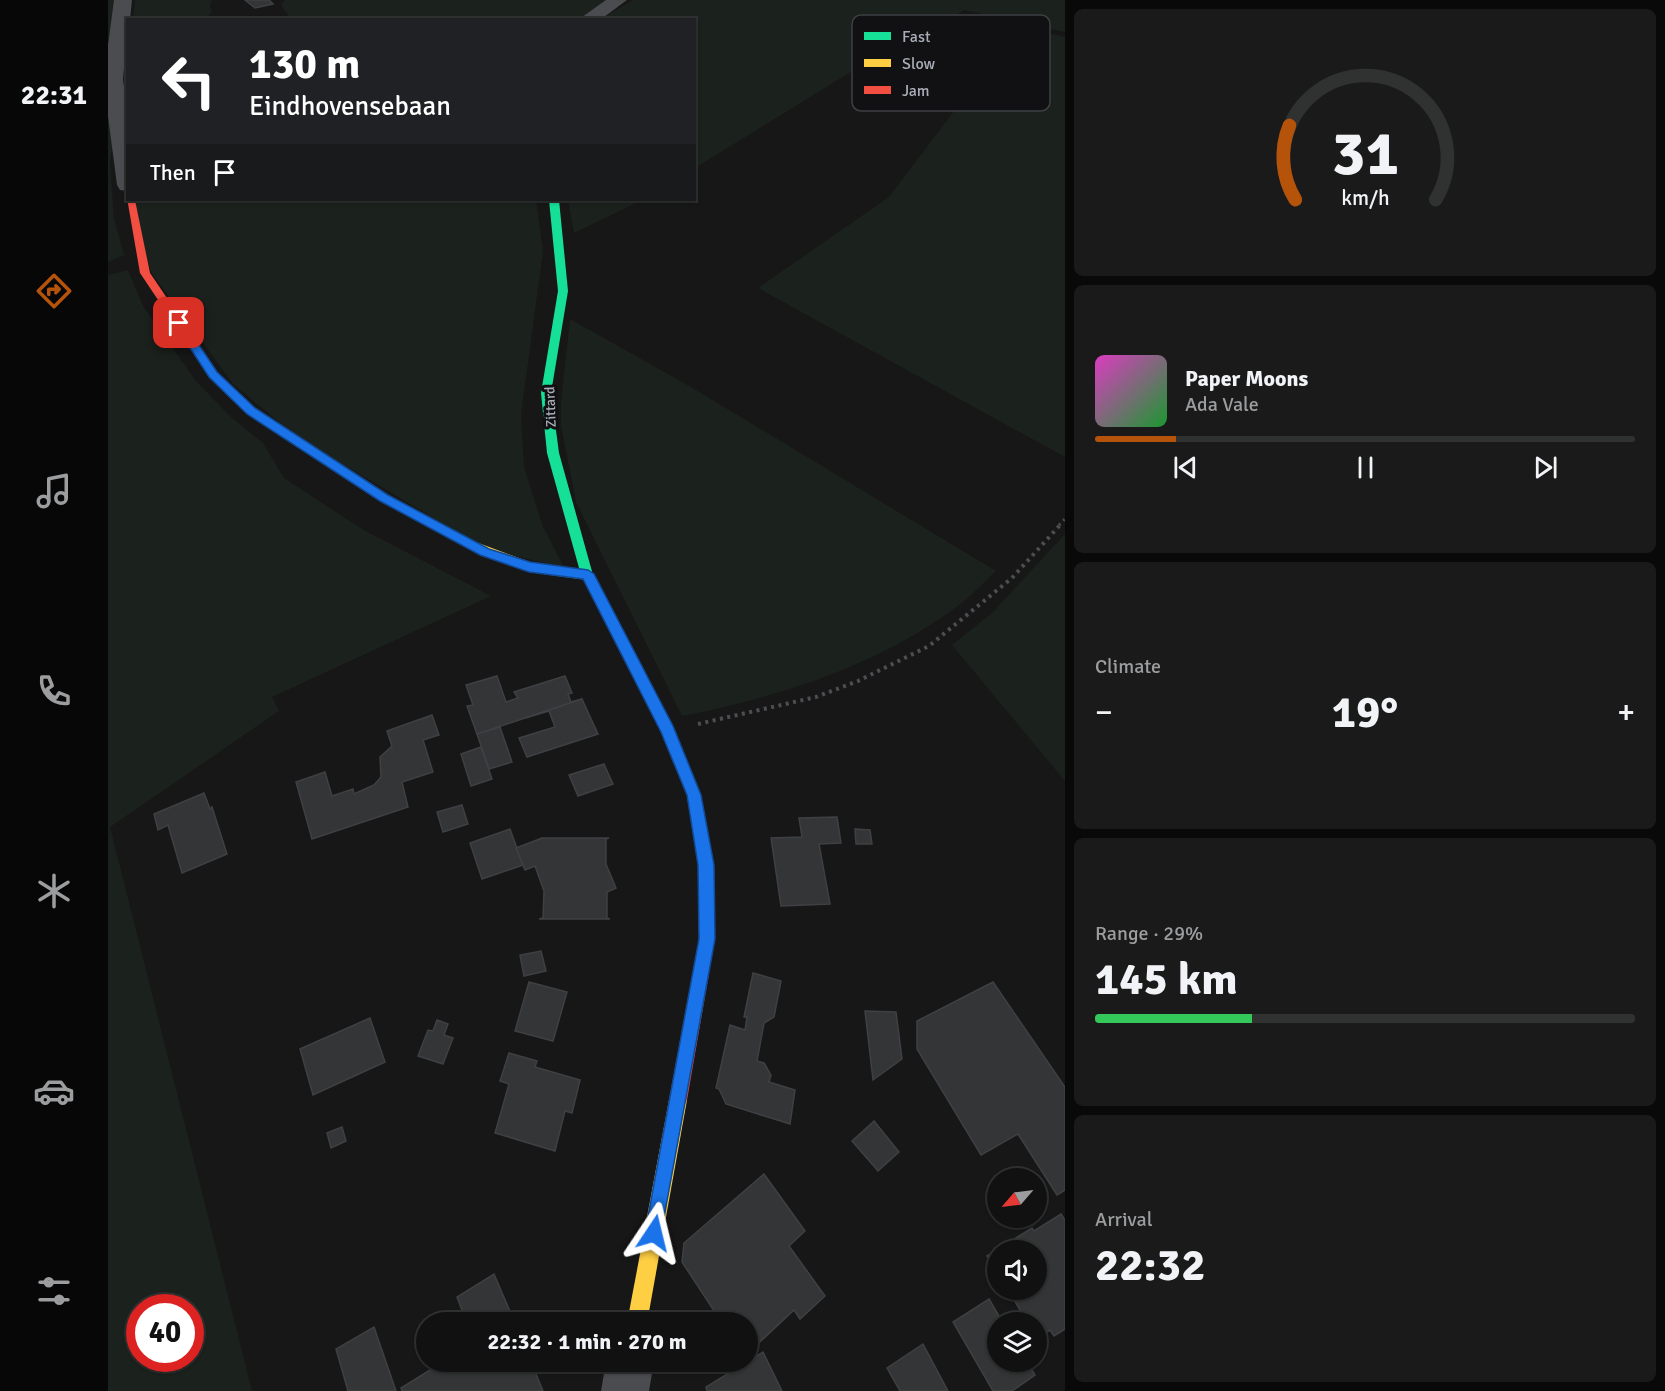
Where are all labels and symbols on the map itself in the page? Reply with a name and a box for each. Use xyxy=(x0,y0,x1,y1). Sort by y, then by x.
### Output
legend xyxy=(852,15,1050,111)
text: Fast xyxy=(902,27,931,47)
text: Slow xyxy=(902,54,936,74)
text: Jam xyxy=(902,81,930,101)
pin xyxy=(153,297,204,348)
street label: Zittard xyxy=(541,386,560,428)
north arrow xyxy=(987,1168,1047,1228)
position arrow xyxy=(622,1201,686,1265)
speed limit sign: 40 xyxy=(126,1294,204,1372)

